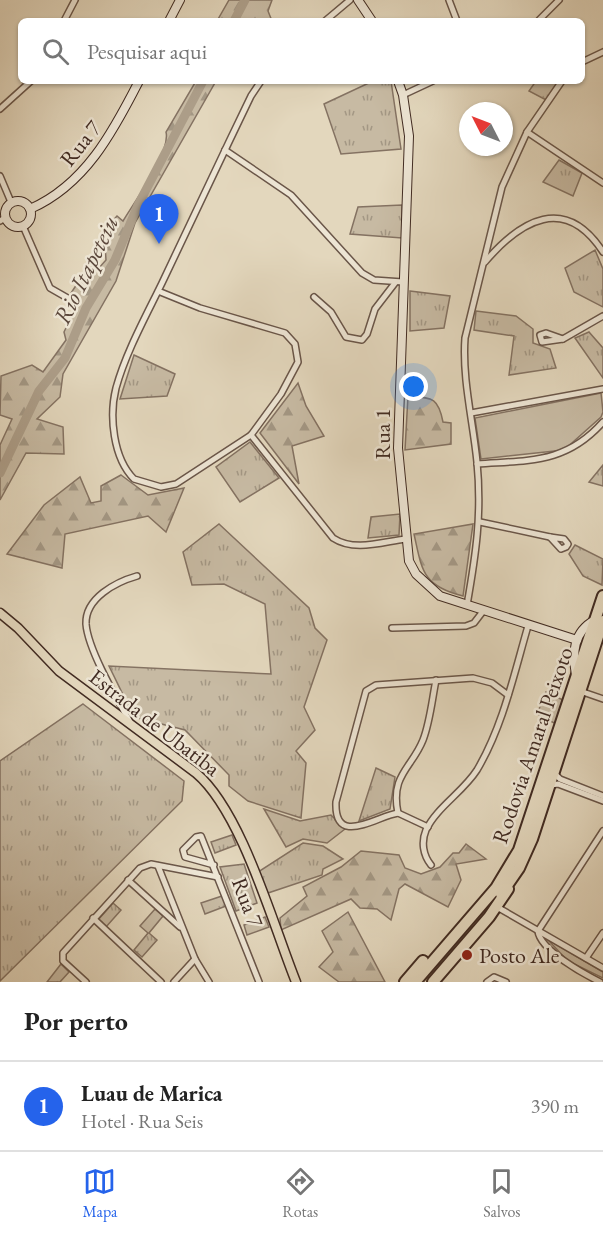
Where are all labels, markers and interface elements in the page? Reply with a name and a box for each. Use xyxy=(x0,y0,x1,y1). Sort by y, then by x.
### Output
search box xyxy=(18,18,585,84)
icon: search xyxy=(39,35,72,68)
text: Pesquisar aqui xyxy=(87,37,207,66)
north arrow xyxy=(459,102,513,156)
street label: Rua 7 xyxy=(53,114,108,172)
pin: 1 xyxy=(140,194,178,244)
water label: Rio Itapeteiu xyxy=(46,210,125,329)
your location xyxy=(399,372,428,401)
street label: Rua 1 xyxy=(368,408,397,460)
street label: Rodovia Amaral Peixoto xyxy=(485,643,580,847)
street label: Estrada de Ubatiba xyxy=(83,662,226,783)
street label: Rua 7 xyxy=(225,873,270,932)
place label: Posto Ale xyxy=(479,941,560,970)
marker: Posto Ale xyxy=(460,948,474,962)
text: Por perto xyxy=(24,1004,128,1038)
text: Luau de Marica xyxy=(81,1079,223,1108)
text: 1 xyxy=(38,1093,49,1119)
text: 390 m xyxy=(531,1093,579,1119)
text: Hotel · Rua Seis xyxy=(81,1108,203,1134)
tab: Mapa xyxy=(82,1165,117,1222)
tab: Rotas xyxy=(282,1165,318,1222)
tab: Salvos xyxy=(483,1165,521,1222)

